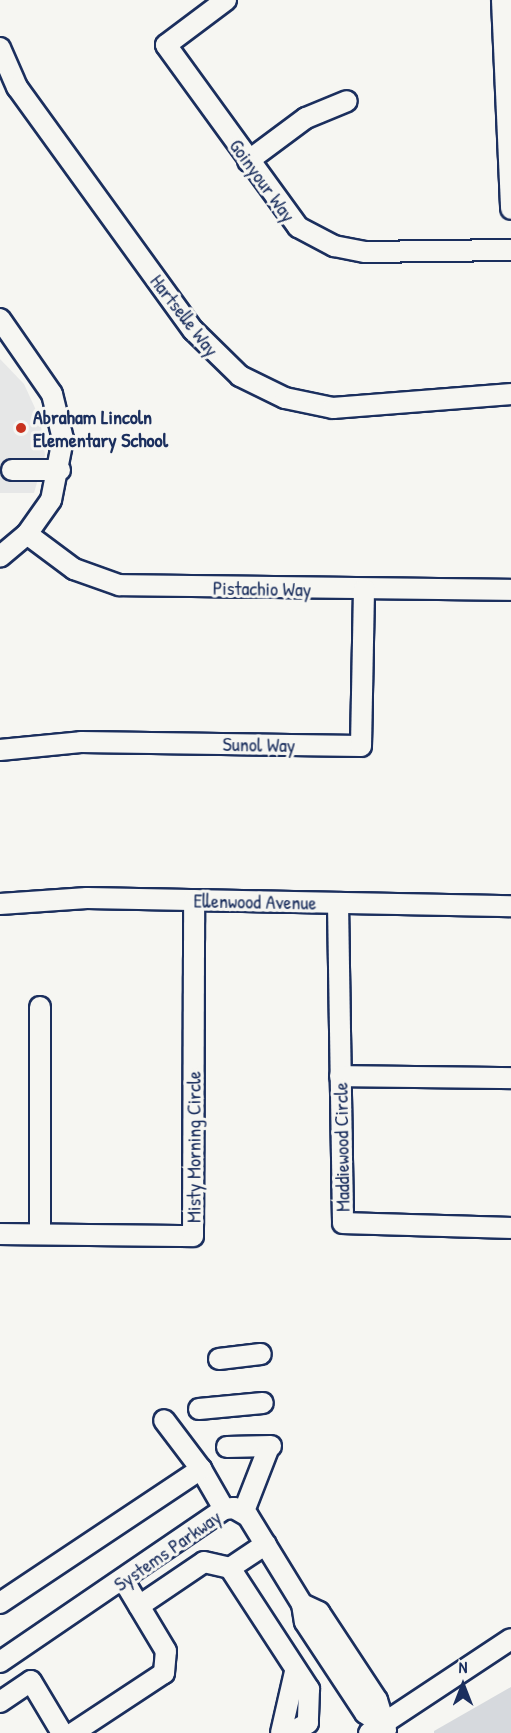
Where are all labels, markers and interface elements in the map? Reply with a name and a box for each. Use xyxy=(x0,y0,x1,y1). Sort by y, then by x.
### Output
street label: Goinyour Way xyxy=(225,134,301,226)
street label: Hartselle Way xyxy=(146,269,224,361)
place label: Abraham Lincoln Elementary School xyxy=(33,404,168,451)
marker: Abraham Lincoln Elementary School xyxy=(14,421,28,435)
street label: Pistachio Way xyxy=(213,575,311,601)
street label: Sunol Way xyxy=(222,731,296,757)
street label: Ellenwood Avenue xyxy=(193,888,317,914)
street label: Misty Morning Circle xyxy=(181,1071,205,1223)
street label: Maddiewood Circle xyxy=(328,1082,354,1212)
street label: Systems Parkway xyxy=(109,1504,225,1596)
north arrow xyxy=(433,1655,493,1715)
text: N xyxy=(459,1656,467,1678)

